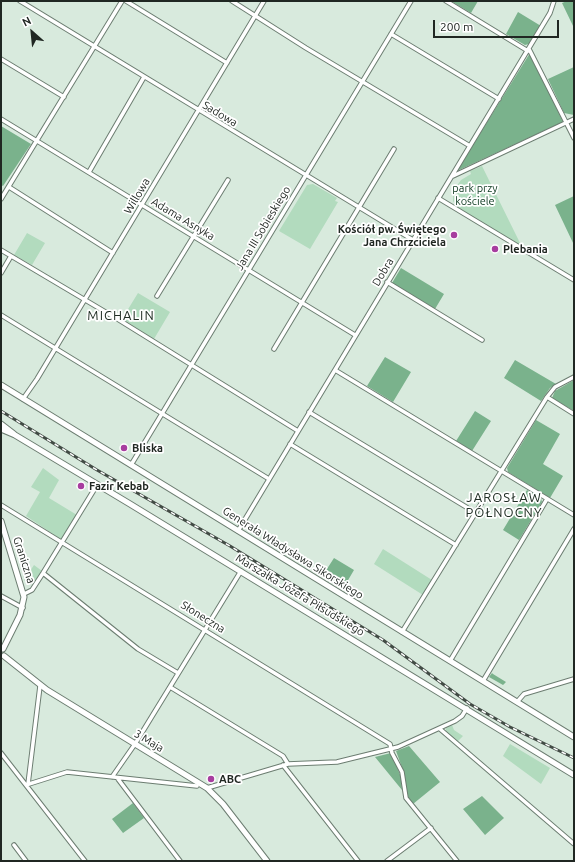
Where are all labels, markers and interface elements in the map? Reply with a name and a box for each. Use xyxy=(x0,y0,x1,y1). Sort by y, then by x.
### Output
north arrow xyxy=(12,12,52,52)
scale bar xyxy=(435,12,561,38)
text: N xyxy=(20,14,33,29)
text: 200 m xyxy=(440,20,473,33)
street label: Sadowa xyxy=(200,98,240,130)
street label: Willowa xyxy=(121,176,153,216)
park label: park przy kościele xyxy=(452,181,498,207)
street label: Jana III Sobieskiego xyxy=(233,184,293,272)
street label: Adama Asnyka xyxy=(149,195,217,243)
place label: Kościół pw. Świętego Jana Chrzciciela xyxy=(338,222,446,248)
marker: Kościół pw. Świętego Jana Chrzciciela xyxy=(449,230,459,240)
place label: Plebania xyxy=(503,242,548,256)
marker: Plebania xyxy=(490,244,500,254)
street label: Dobra xyxy=(370,256,396,288)
district label: MICHALIN xyxy=(87,308,155,324)
place label: Bliska xyxy=(132,441,163,455)
marker: Bliska xyxy=(119,443,129,453)
place label: Fazir Kebab xyxy=(89,479,149,493)
marker: Fazir Kebab xyxy=(76,481,86,491)
district label: JAROSŁAW PÓŁNOCNY xyxy=(466,490,542,521)
street label: Generała Władysława Sikorskiego xyxy=(220,504,366,602)
street label: Graniczna xyxy=(10,535,38,585)
street label: Marszałka Józefa Piłsudskiego xyxy=(233,551,367,639)
street label: Słoneczna xyxy=(178,598,228,636)
street label: 3 Maja xyxy=(132,727,166,755)
place label: ABC xyxy=(219,772,241,786)
marker: ABC xyxy=(206,774,216,784)

